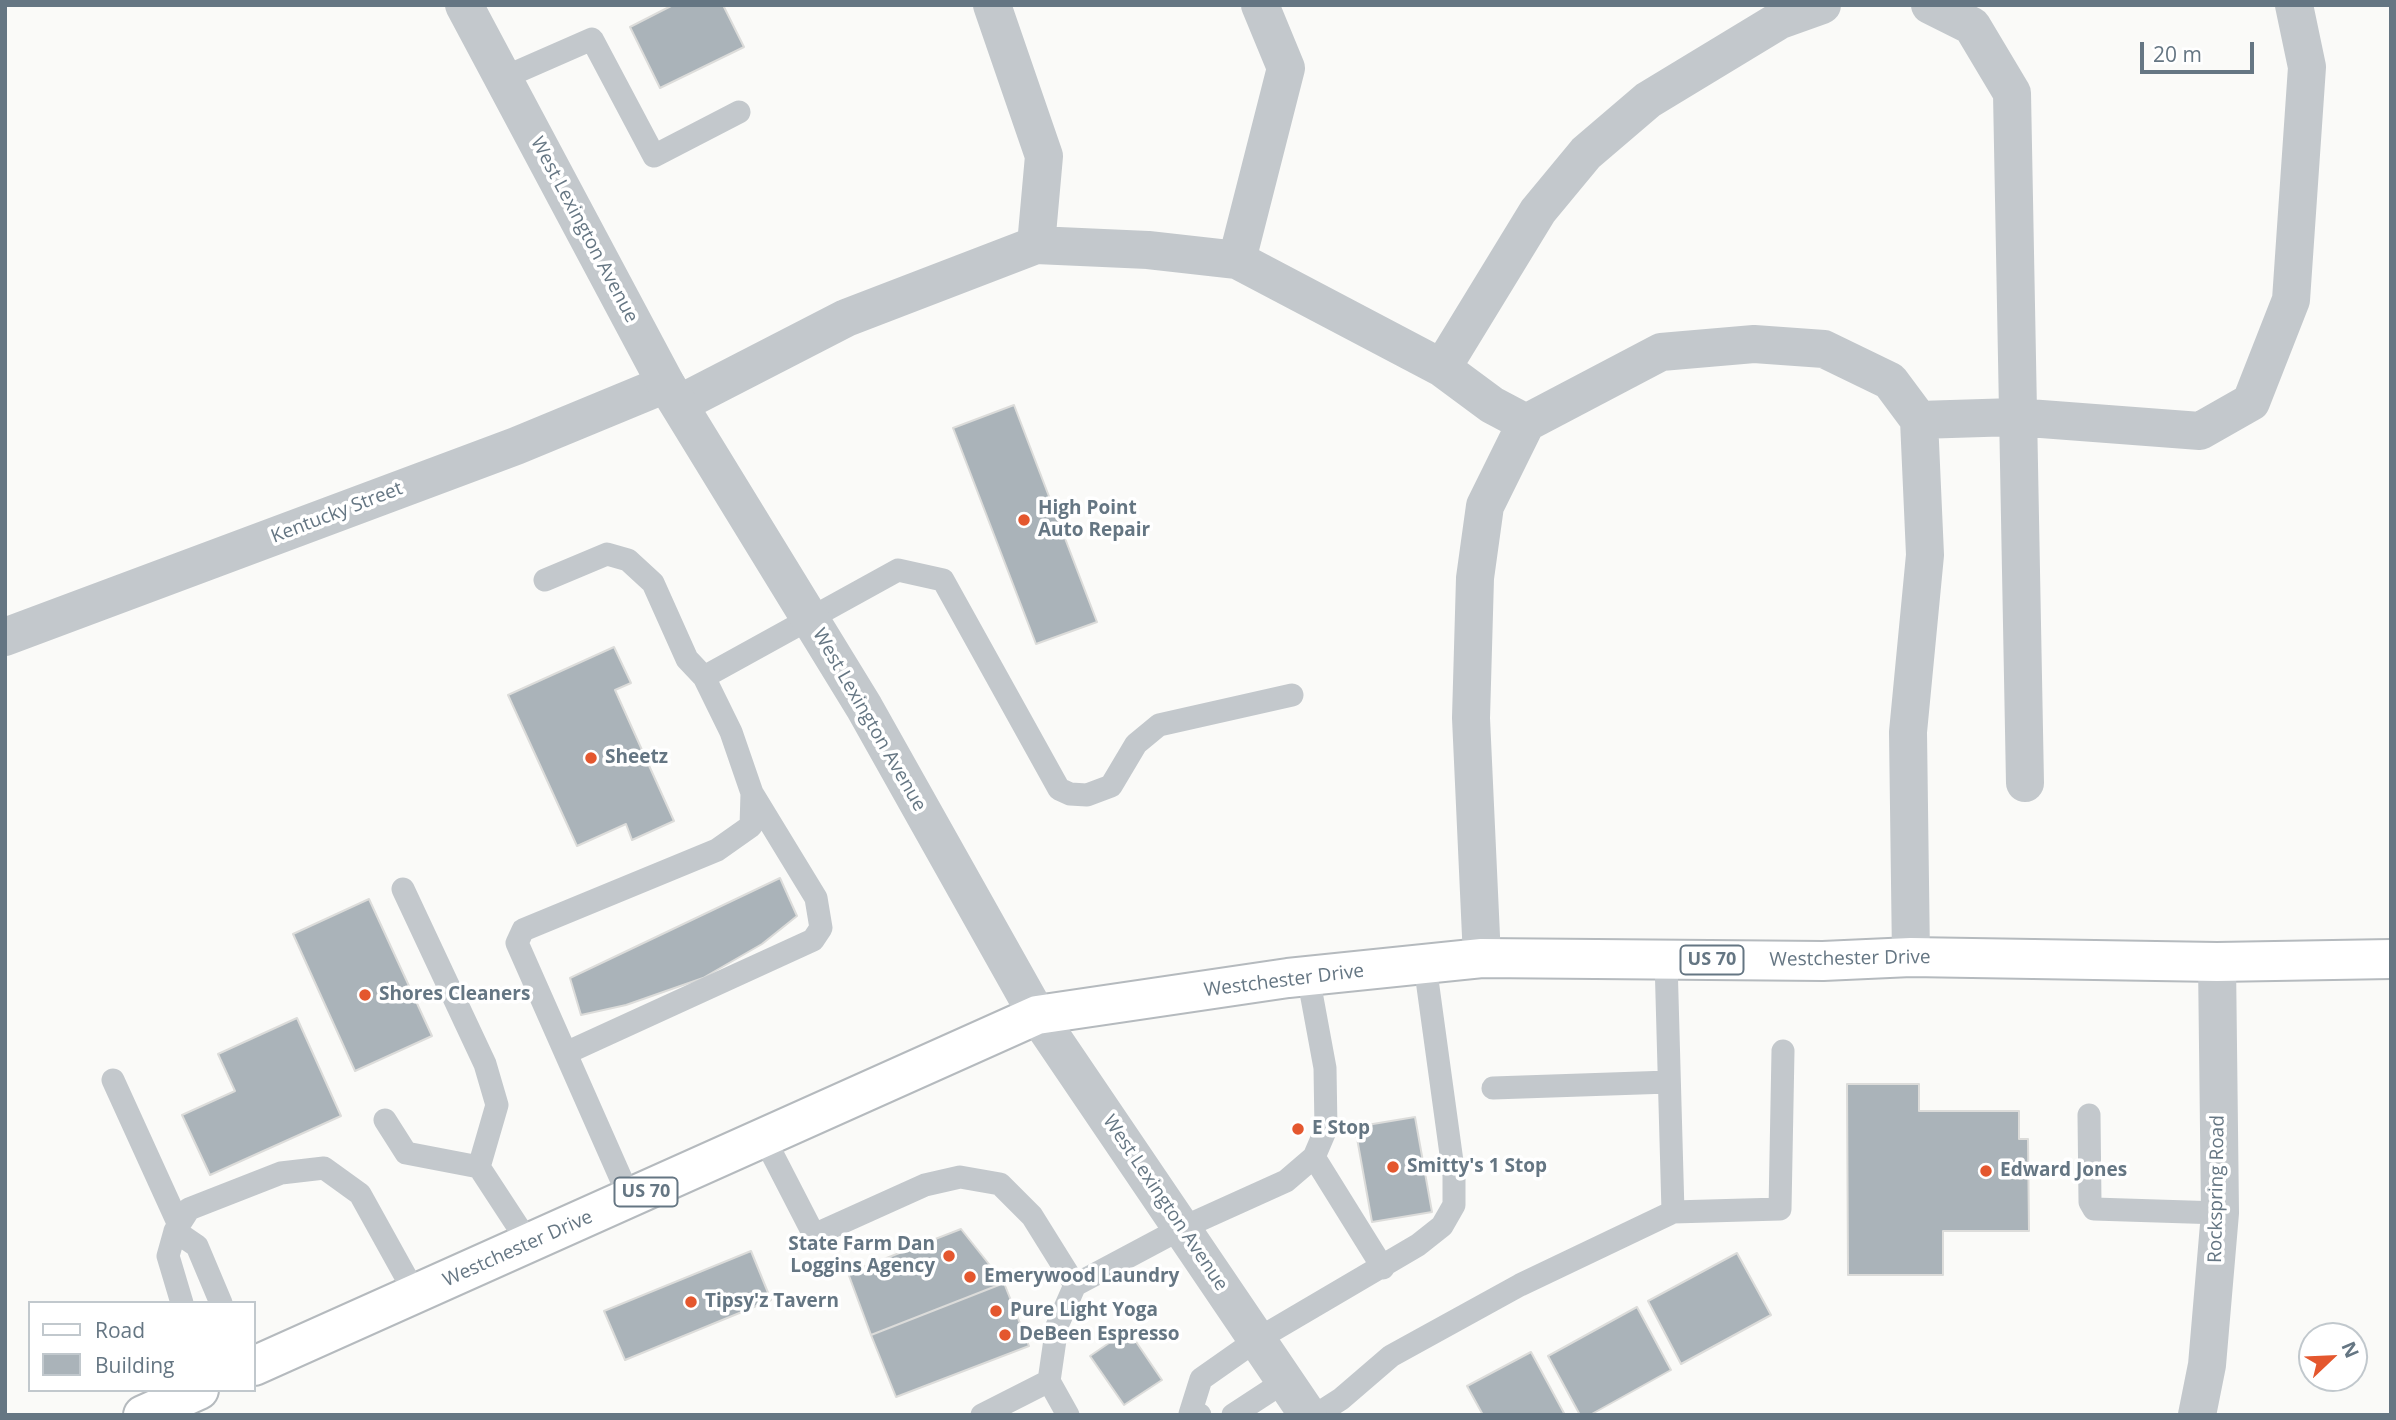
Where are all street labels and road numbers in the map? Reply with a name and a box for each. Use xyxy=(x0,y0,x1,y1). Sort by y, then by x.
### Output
street label: West Lexington Avenue xyxy=(525,133,643,327)
street label: Kentucky Street xyxy=(268,477,406,549)
street label: West Lexington Avenue xyxy=(807,625,931,815)
road number: US 70 xyxy=(1680,945,1744,974)
street label: Westchester Drive xyxy=(1769,946,1931,972)
street label: Westchester Drive xyxy=(1203,960,1365,1002)
street label: West Lexington Avenue xyxy=(1098,1111,1232,1295)
street label: Rockspring Road xyxy=(2204,1115,2230,1263)
road number: US 70 xyxy=(614,1177,678,1206)
street label: Westchester Drive xyxy=(440,1206,596,1292)

